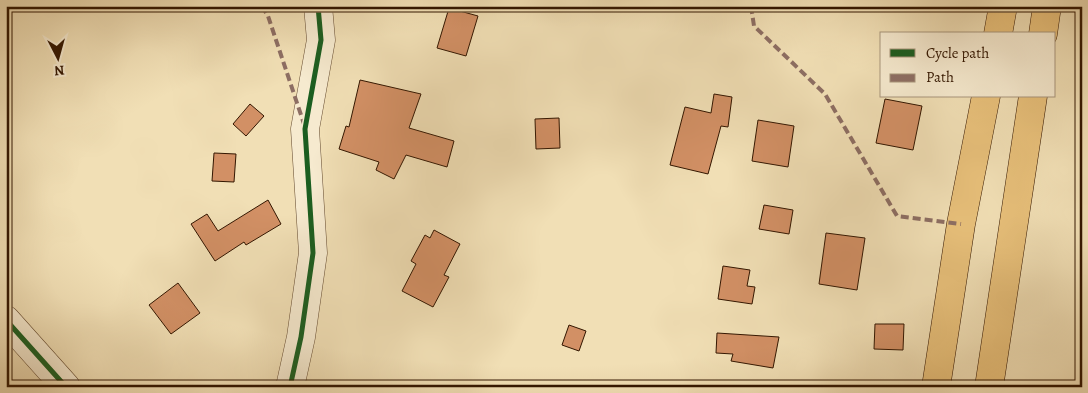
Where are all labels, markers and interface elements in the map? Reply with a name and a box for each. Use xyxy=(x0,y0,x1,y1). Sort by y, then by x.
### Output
north arrow xyxy=(32,32,82,82)
legend xyxy=(880,32,1056,98)
text: Cycle path xyxy=(926,43,989,63)
text: N xyxy=(53,60,65,80)
text: Path xyxy=(926,67,954,87)

